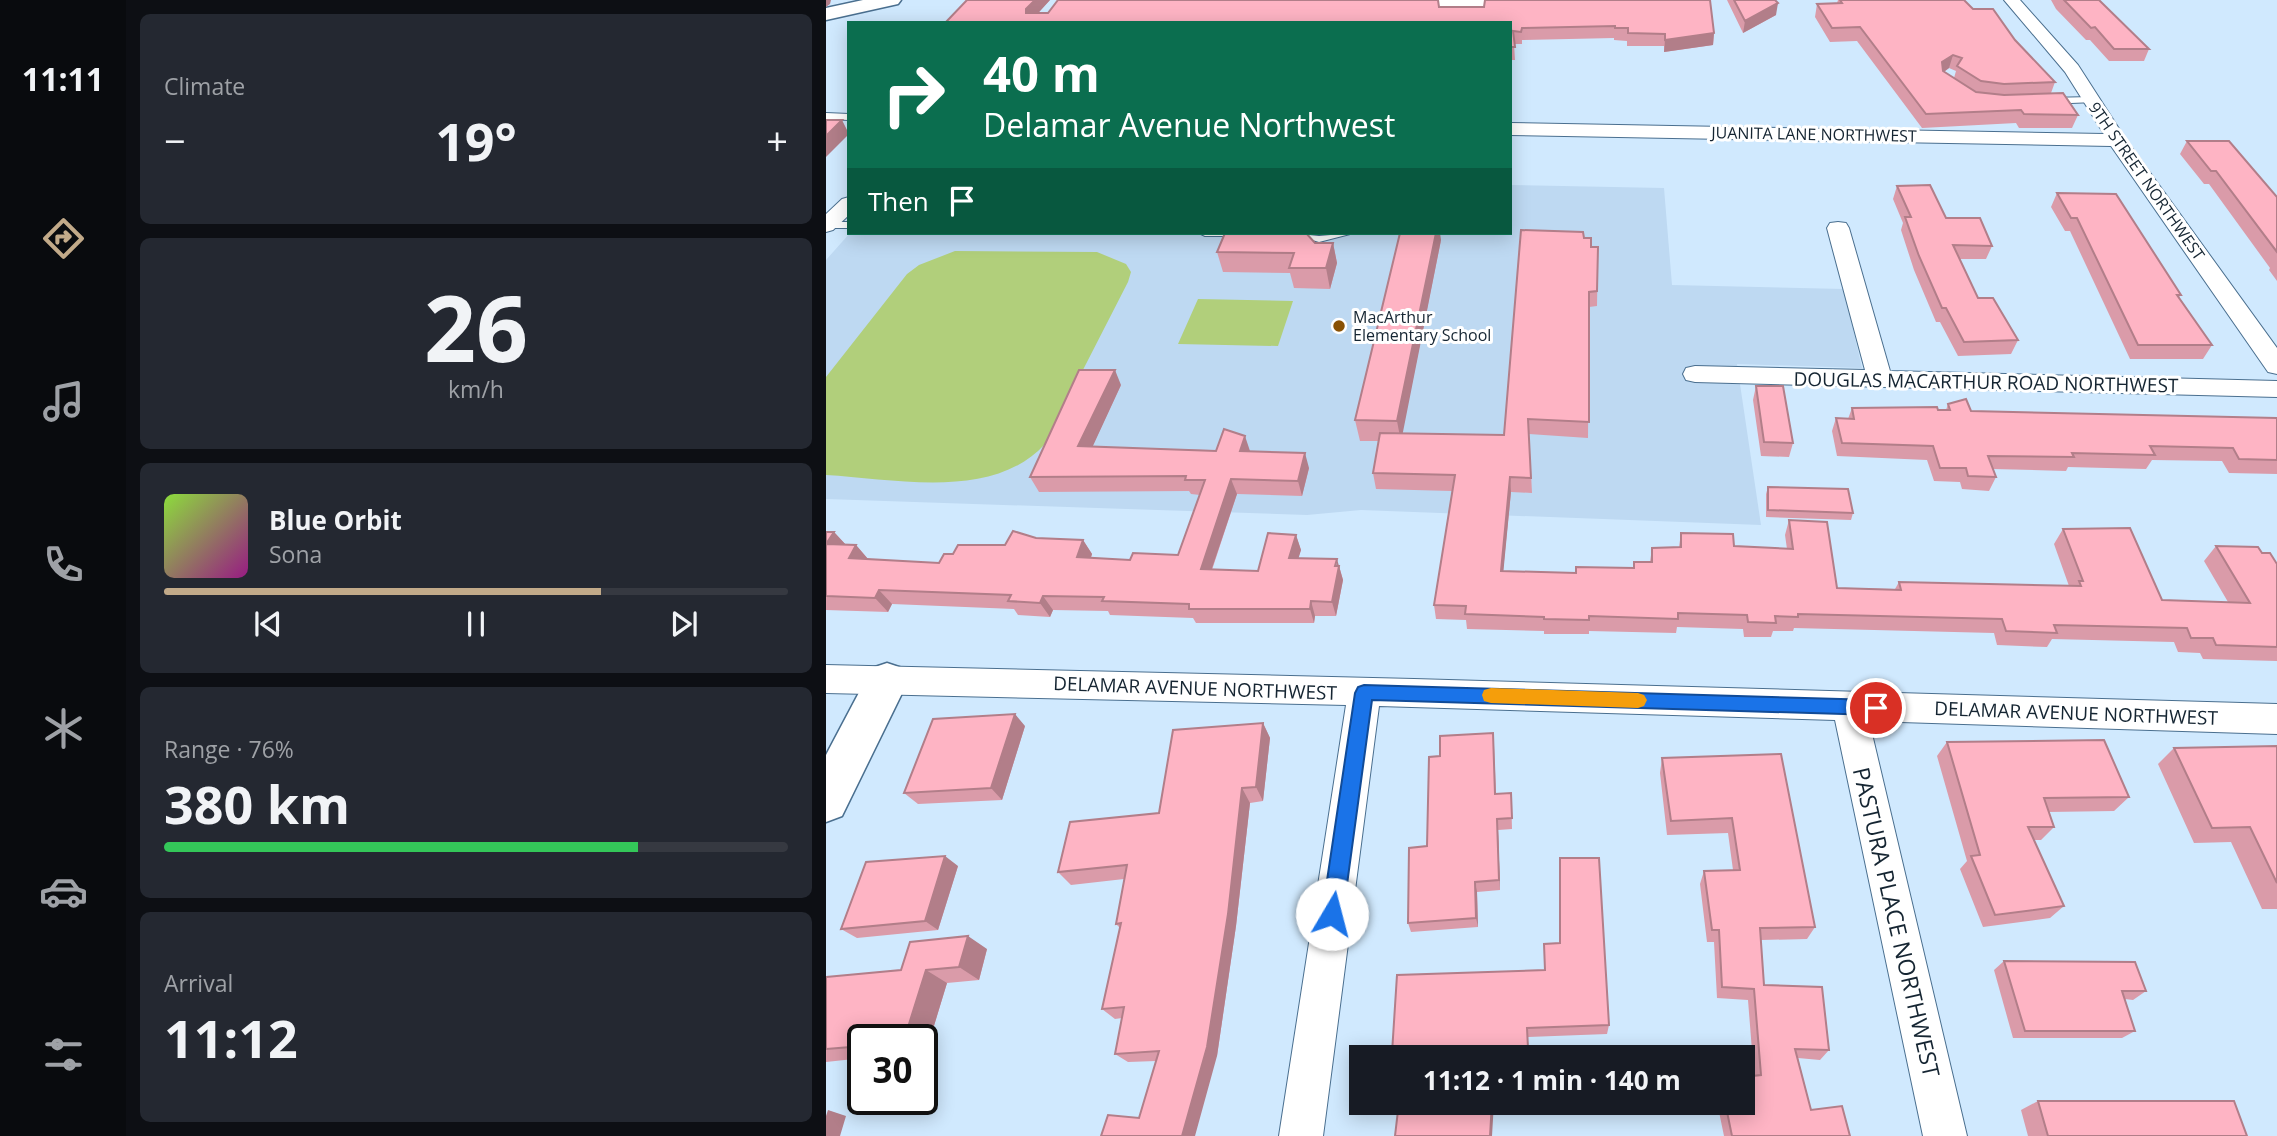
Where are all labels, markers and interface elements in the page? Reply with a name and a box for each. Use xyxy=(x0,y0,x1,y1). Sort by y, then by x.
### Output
text: 40 m xyxy=(983,40,1100,106)
icon: right xyxy=(868,49,959,140)
text: 11:11 xyxy=(22,57,104,100)
text: Climate xyxy=(164,70,245,102)
street label: 9TH STREET NORTHWEST xyxy=(2084,98,2210,265)
text: Delamar Avenue Northwest xyxy=(983,103,1395,146)
text: 19° xyxy=(435,105,517,176)
text: − xyxy=(164,114,186,166)
text: + xyxy=(766,114,788,166)
street label: JUANITA LANE NORTHWEST xyxy=(1709,121,1917,147)
icon: arrive xyxy=(943,182,981,220)
text: Then xyxy=(868,183,929,219)
icon: directions xyxy=(39,214,88,263)
text: 26 xyxy=(424,265,528,389)
place label: MacArthur Elementary School xyxy=(1353,306,1491,346)
marker: MacArthur Elementary School xyxy=(1331,318,1347,334)
street label: DOUGLAS MACARTHUR ROAD NORTHWEST xyxy=(1793,366,2179,398)
text: km/h xyxy=(448,373,504,405)
icon: music xyxy=(39,377,88,426)
text: Blue Orbit xyxy=(269,502,402,538)
text: Sona xyxy=(269,538,322,570)
icon: phone xyxy=(39,540,88,589)
icon: previous xyxy=(249,605,287,643)
icon: pause xyxy=(457,605,495,643)
icon: next xyxy=(665,605,703,643)
street label: DELAMAR AVENUE NORTHWEST xyxy=(1053,670,1338,706)
pin xyxy=(1846,678,1906,738)
icon: arrive xyxy=(1857,689,1895,727)
street label: DELAMAR AVENUE NORTHWEST xyxy=(1934,695,2219,731)
icon: climate xyxy=(39,704,88,753)
text: Range · 76% xyxy=(164,733,294,765)
street label: PASTURA PLACE NORTHWEST xyxy=(1846,764,1948,1080)
text: 380 km xyxy=(164,768,350,839)
icon: car xyxy=(39,867,88,916)
position arrow xyxy=(1295,877,1369,951)
text: Arrival xyxy=(164,967,233,999)
text: 11:12 xyxy=(164,1002,298,1073)
speed limit sign: 30 xyxy=(847,1024,938,1115)
icon: filters xyxy=(39,1030,88,1079)
text: 11:12 · 1 min · 140 m xyxy=(1423,1062,1681,1098)

